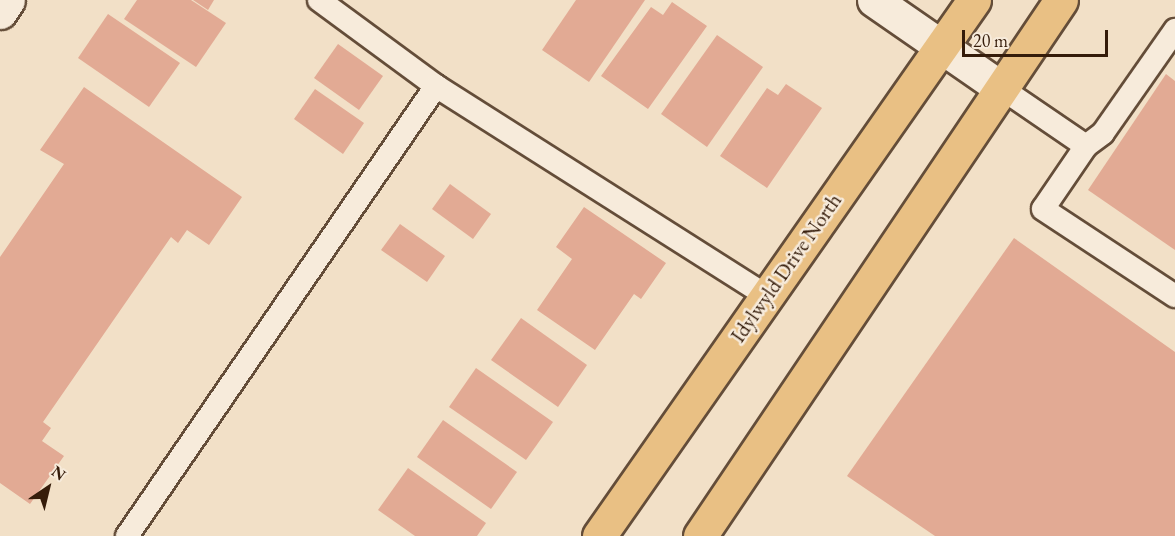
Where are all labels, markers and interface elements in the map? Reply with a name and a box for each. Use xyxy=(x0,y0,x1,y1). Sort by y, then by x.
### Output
scale bar xyxy=(965,18,1110,56)
text: 20 m xyxy=(973,29,1008,52)
street label: Idylwyld Drive North xyxy=(725,189,847,347)
north arrow xyxy=(18,458,78,518)
text: N xyxy=(47,461,70,485)

